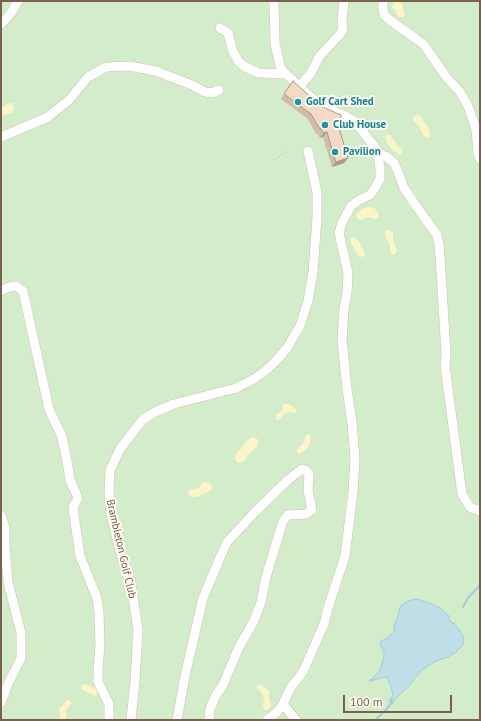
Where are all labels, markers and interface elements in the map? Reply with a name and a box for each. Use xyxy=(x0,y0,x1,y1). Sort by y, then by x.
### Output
place label: Golf Cart Shed xyxy=(306,95,374,109)
marker: Golf Cart Shed xyxy=(293,97,303,107)
place label: Club House xyxy=(333,118,386,132)
marker: Club House xyxy=(320,120,330,130)
place label: Pavilion xyxy=(343,145,381,159)
marker: Pavilion xyxy=(330,147,340,157)
street label: Brambleton Golf Club xyxy=(103,498,139,600)
scale bar xyxy=(345,687,454,713)
text: 100 m xyxy=(350,694,383,709)

